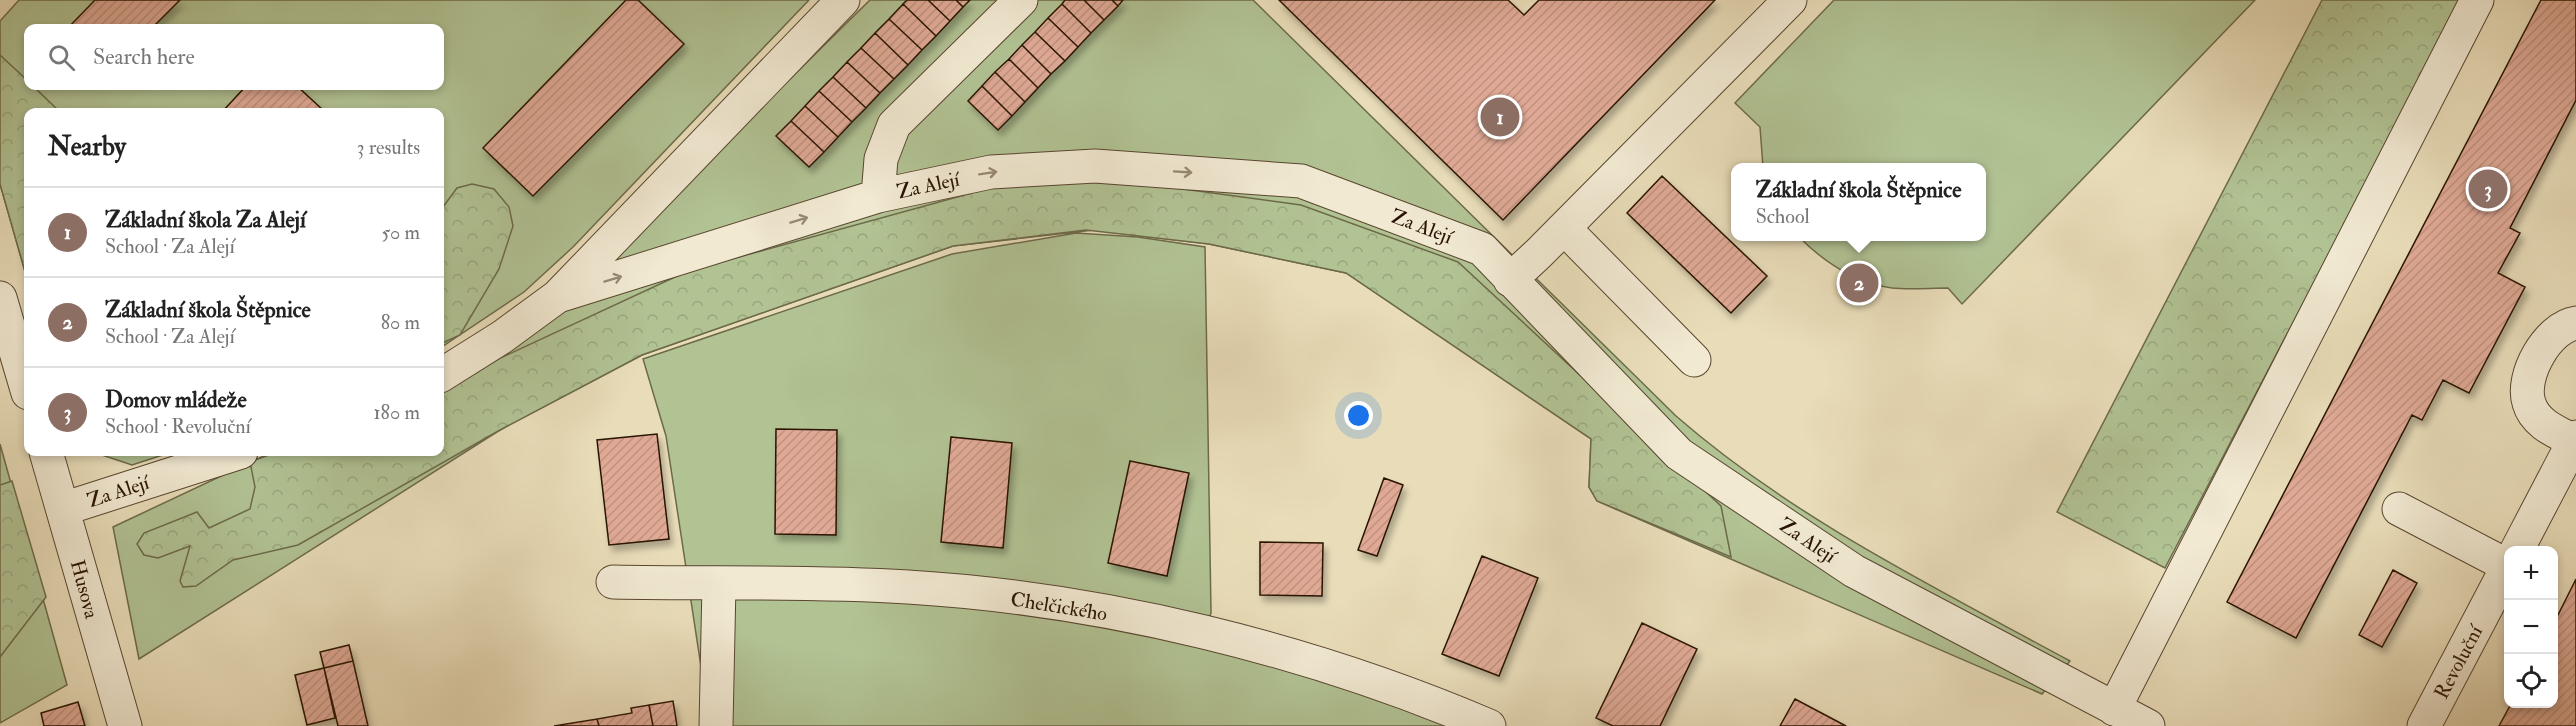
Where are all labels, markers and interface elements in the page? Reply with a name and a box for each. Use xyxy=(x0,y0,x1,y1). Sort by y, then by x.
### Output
search box xyxy=(24,24,444,90)
icon: search xyxy=(45,41,78,74)
text: Search here xyxy=(93,43,195,71)
pin: 1 xyxy=(1480,94,1520,140)
text: Nearby xyxy=(48,131,126,163)
text: 3 results xyxy=(357,135,420,160)
popup xyxy=(1731,163,1986,241)
street label: Za Alejí xyxy=(894,166,963,204)
pin: 3 xyxy=(2468,166,2508,212)
one-way arrow xyxy=(1172,167,1192,178)
one-way arrow xyxy=(978,168,998,179)
text: Základní škola Štěpnice xyxy=(1756,176,1961,204)
street label: Za Alejí xyxy=(1388,203,1458,250)
text: School xyxy=(1756,204,1810,229)
text: Základní škola Za Alejí xyxy=(105,206,306,234)
one-way arrow xyxy=(789,214,808,225)
text: 1 xyxy=(64,220,71,245)
text: 50 m xyxy=(381,220,420,245)
text: School · Za Alejí xyxy=(105,234,235,259)
pin: 2 xyxy=(1840,260,1878,306)
one-way arrow xyxy=(603,272,622,283)
text: Základní škola Štěpnice xyxy=(105,296,311,324)
text: 2 xyxy=(62,310,73,335)
text: 80 m xyxy=(381,310,420,335)
text: School · Za Alejí xyxy=(105,324,235,349)
text: Domov mládeže xyxy=(105,386,247,414)
text: 3 xyxy=(64,400,71,425)
text: 180 m xyxy=(373,400,420,425)
your location xyxy=(1344,401,1373,430)
text: School · Revoluční xyxy=(105,414,251,439)
street label: Za Alejí xyxy=(84,469,154,513)
street label: Za Alejí xyxy=(1774,512,1842,569)
map controls xyxy=(2504,546,2558,708)
button: + xyxy=(2504,546,2558,600)
street label: Husova xyxy=(65,557,105,622)
street label: Chelčického xyxy=(1009,587,1109,626)
button: − xyxy=(2504,600,2558,654)
street label: Revoluční xyxy=(2429,620,2489,703)
button: locate xyxy=(2504,654,2558,708)

